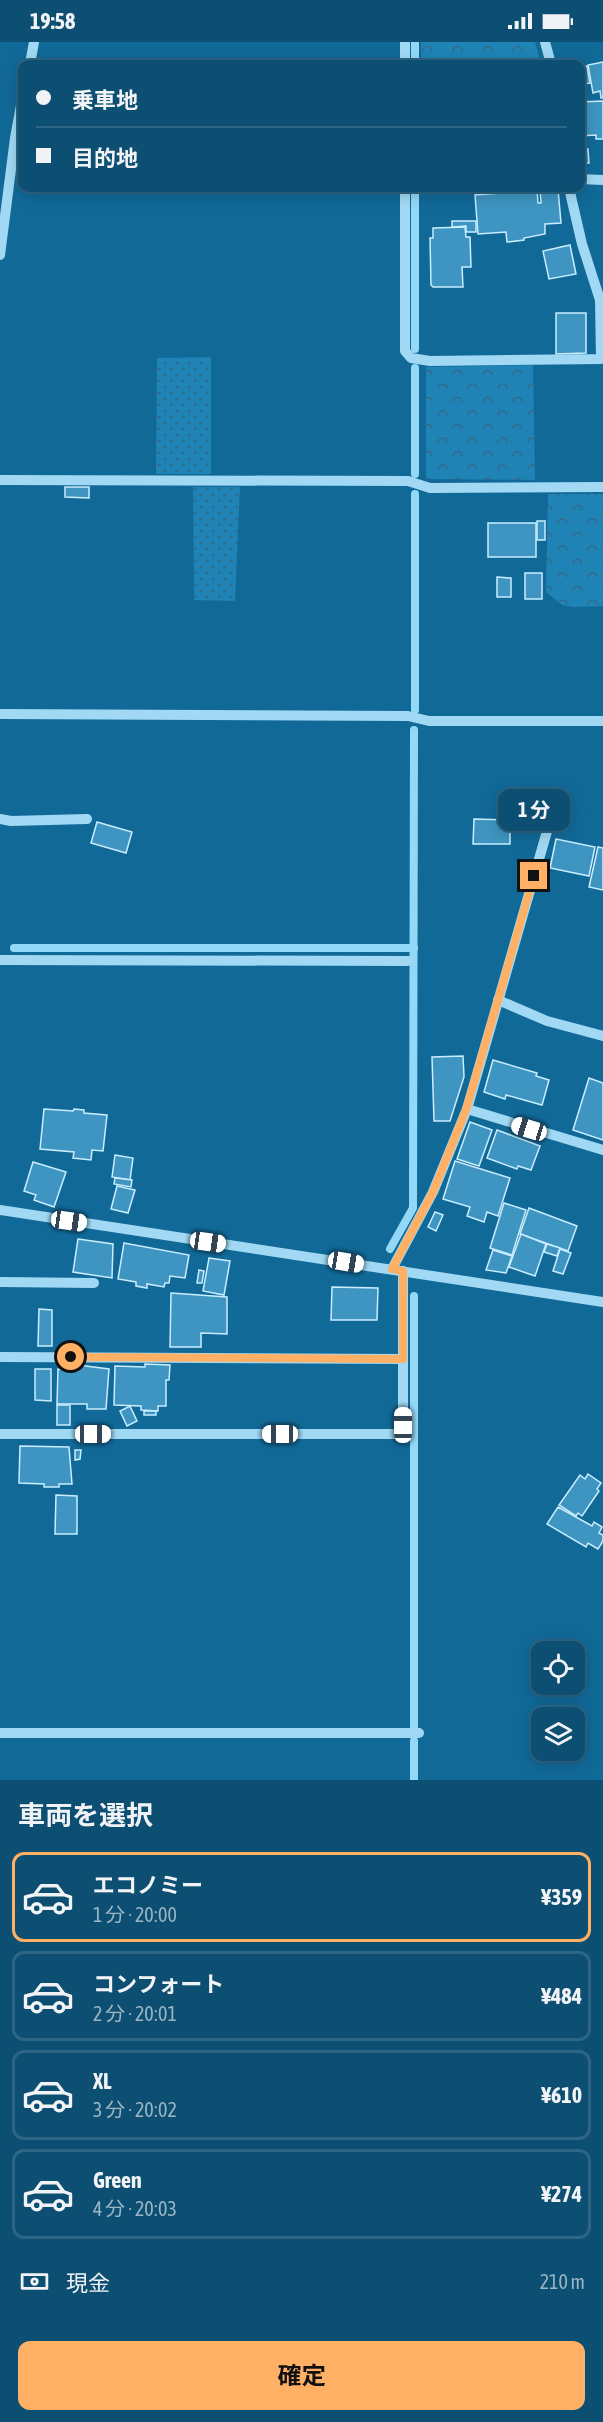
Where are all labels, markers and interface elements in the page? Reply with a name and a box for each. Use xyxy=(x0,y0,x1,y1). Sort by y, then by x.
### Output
text: 19:58 xyxy=(30,8,75,34)
text: 乗車地 xyxy=(72,87,138,113)
text: 目的地 xyxy=(72,145,138,171)
callout: 1 分 xyxy=(498,789,570,831)
text: 1 分 xyxy=(518,798,550,821)
route end xyxy=(520,862,547,889)
car xyxy=(509,1115,549,1143)
car xyxy=(50,1210,88,1232)
car xyxy=(189,1231,227,1253)
car xyxy=(327,1250,365,1274)
route start xyxy=(57,1343,84,1370)
car xyxy=(394,1407,412,1443)
car xyxy=(75,1425,111,1443)
car xyxy=(262,1425,298,1443)
map controls xyxy=(531,1641,585,1761)
button: locate xyxy=(531,1641,585,1695)
button: layers xyxy=(531,1707,585,1761)
text: 車両を選択 xyxy=(18,1800,153,1831)
icon: car xyxy=(21,1870,75,1924)
text: エコノミー xyxy=(93,1872,203,1898)
text: ¥359 xyxy=(541,1884,582,1910)
text: 1 分 · 20:00 xyxy=(93,1903,177,1926)
icon: car xyxy=(21,1969,75,2023)
text: コンフォート xyxy=(93,1971,224,1997)
text: ¥484 xyxy=(541,1983,582,2009)
text: 2 分 · 20:01 xyxy=(93,2002,177,2025)
icon: car xyxy=(21,2068,75,2122)
text: XL xyxy=(93,2068,111,2094)
text: ¥610 xyxy=(541,2082,582,2108)
text: 3 分 · 20:02 xyxy=(93,2098,177,2121)
icon: car xyxy=(21,2167,75,2221)
text: Green xyxy=(93,2167,142,2193)
text: ¥274 xyxy=(541,2181,582,2207)
text: 4 分 · 20:03 xyxy=(93,2197,177,2220)
icon: cash xyxy=(18,2265,51,2298)
text: 現金 xyxy=(66,2270,110,2296)
text: 210 m xyxy=(540,2270,585,2293)
button: 確定 xyxy=(18,2341,585,2410)

